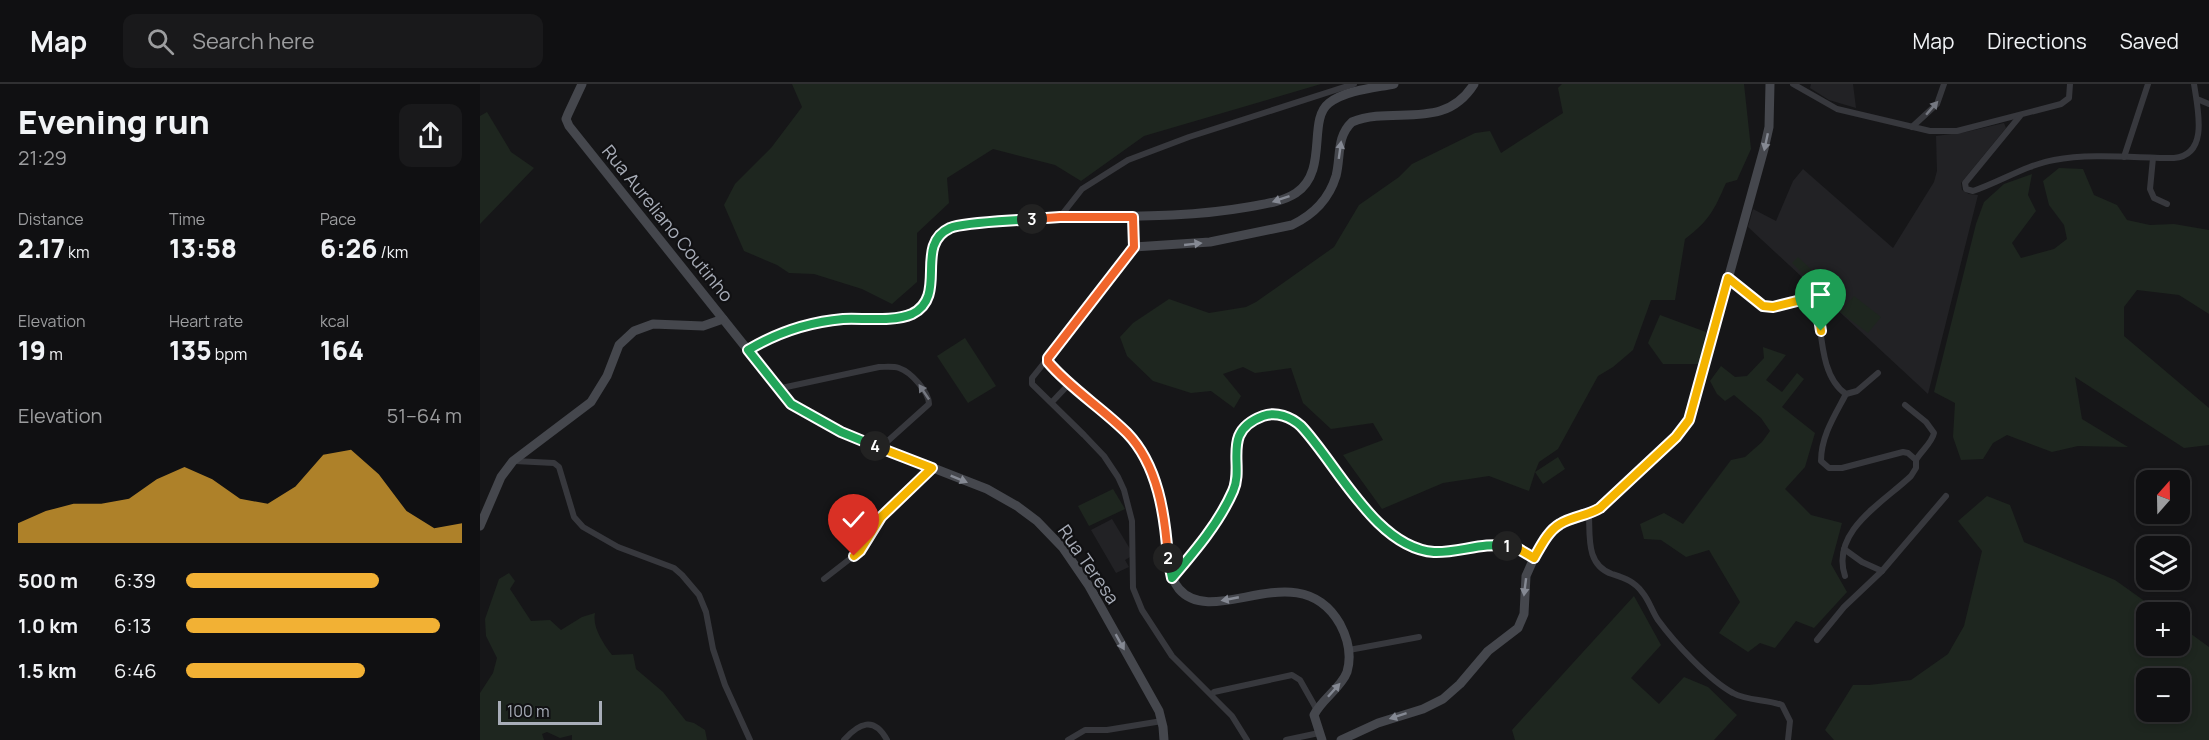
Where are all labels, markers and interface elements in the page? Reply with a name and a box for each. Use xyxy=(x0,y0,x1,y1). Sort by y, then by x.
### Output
search box xyxy=(123,14,543,68)
text: Map xyxy=(30,22,87,60)
icon: search xyxy=(144,25,177,58)
text: Search here xyxy=(192,26,315,56)
text: Map xyxy=(1913,27,1954,55)
text: Directions xyxy=(1987,27,2087,55)
text: Saved xyxy=(2120,27,2179,55)
text: Evening run xyxy=(18,99,210,144)
one-way arrow xyxy=(1925,101,1938,116)
button: share xyxy=(399,104,462,167)
one-way arrow xyxy=(1761,133,1770,152)
street label: Rua Aureliano Coutinho xyxy=(597,139,739,307)
one-way arrow xyxy=(1335,141,1344,160)
text: 21:29 xyxy=(18,144,67,171)
one-way arrow xyxy=(1271,195,1289,205)
pin: 3 xyxy=(1017,204,1047,234)
text: Distance xyxy=(18,208,84,230)
text: Time xyxy=(169,208,205,230)
text: Pace xyxy=(320,208,356,230)
text: 3 xyxy=(1027,208,1037,230)
text: 2.17 xyxy=(18,230,65,266)
text: 13:58 xyxy=(169,230,237,266)
text: 6:26 xyxy=(320,230,377,266)
one-way arrow xyxy=(1183,239,1202,249)
text: km xyxy=(65,241,90,263)
text: /km xyxy=(377,241,408,263)
pin xyxy=(1795,269,1846,331)
icon: arrive xyxy=(1804,278,1837,311)
text: Elevation xyxy=(18,310,86,332)
text: Heart rate xyxy=(169,310,243,332)
text: kcal xyxy=(320,310,349,332)
text: 19 xyxy=(18,332,46,368)
text: 135 xyxy=(169,332,211,368)
text: 164 xyxy=(320,332,364,368)
text: m xyxy=(46,343,63,365)
text: bpm xyxy=(211,343,247,365)
one-way arrow xyxy=(918,384,929,401)
text: Elevation xyxy=(18,402,102,429)
text: 51–64 m xyxy=(387,402,462,429)
pin: 4 xyxy=(860,431,890,461)
text: 4 xyxy=(870,435,880,457)
north arrow xyxy=(2136,470,2190,524)
map controls xyxy=(2136,470,2190,722)
one-way arrow xyxy=(950,474,968,484)
pin xyxy=(828,494,879,556)
icon: check xyxy=(837,503,870,536)
street label: Rua Teresa xyxy=(1053,520,1125,608)
pin: 1 xyxy=(1492,531,1522,561)
text: 1 xyxy=(1503,535,1511,557)
button: layers xyxy=(2136,536,2190,590)
pin: 2 xyxy=(1153,543,1183,573)
text: 2 xyxy=(1163,547,1173,569)
text: 500 m xyxy=(18,567,78,594)
text: 6:39 xyxy=(114,567,156,594)
one-way arrow xyxy=(1520,577,1530,596)
one-way arrow xyxy=(1220,595,1239,604)
button: + xyxy=(2136,602,2190,656)
text: 1.0 km xyxy=(18,612,78,639)
text: 6:13 xyxy=(114,612,151,639)
one-way arrow xyxy=(1115,634,1125,651)
text: 1.5 km xyxy=(18,657,77,684)
text: 6:46 xyxy=(114,657,157,684)
button: − xyxy=(2136,668,2190,722)
one-way arrow xyxy=(1327,682,1341,697)
scale bar xyxy=(498,698,602,726)
text: 100 m xyxy=(507,700,550,722)
one-way arrow xyxy=(1389,712,1407,721)

